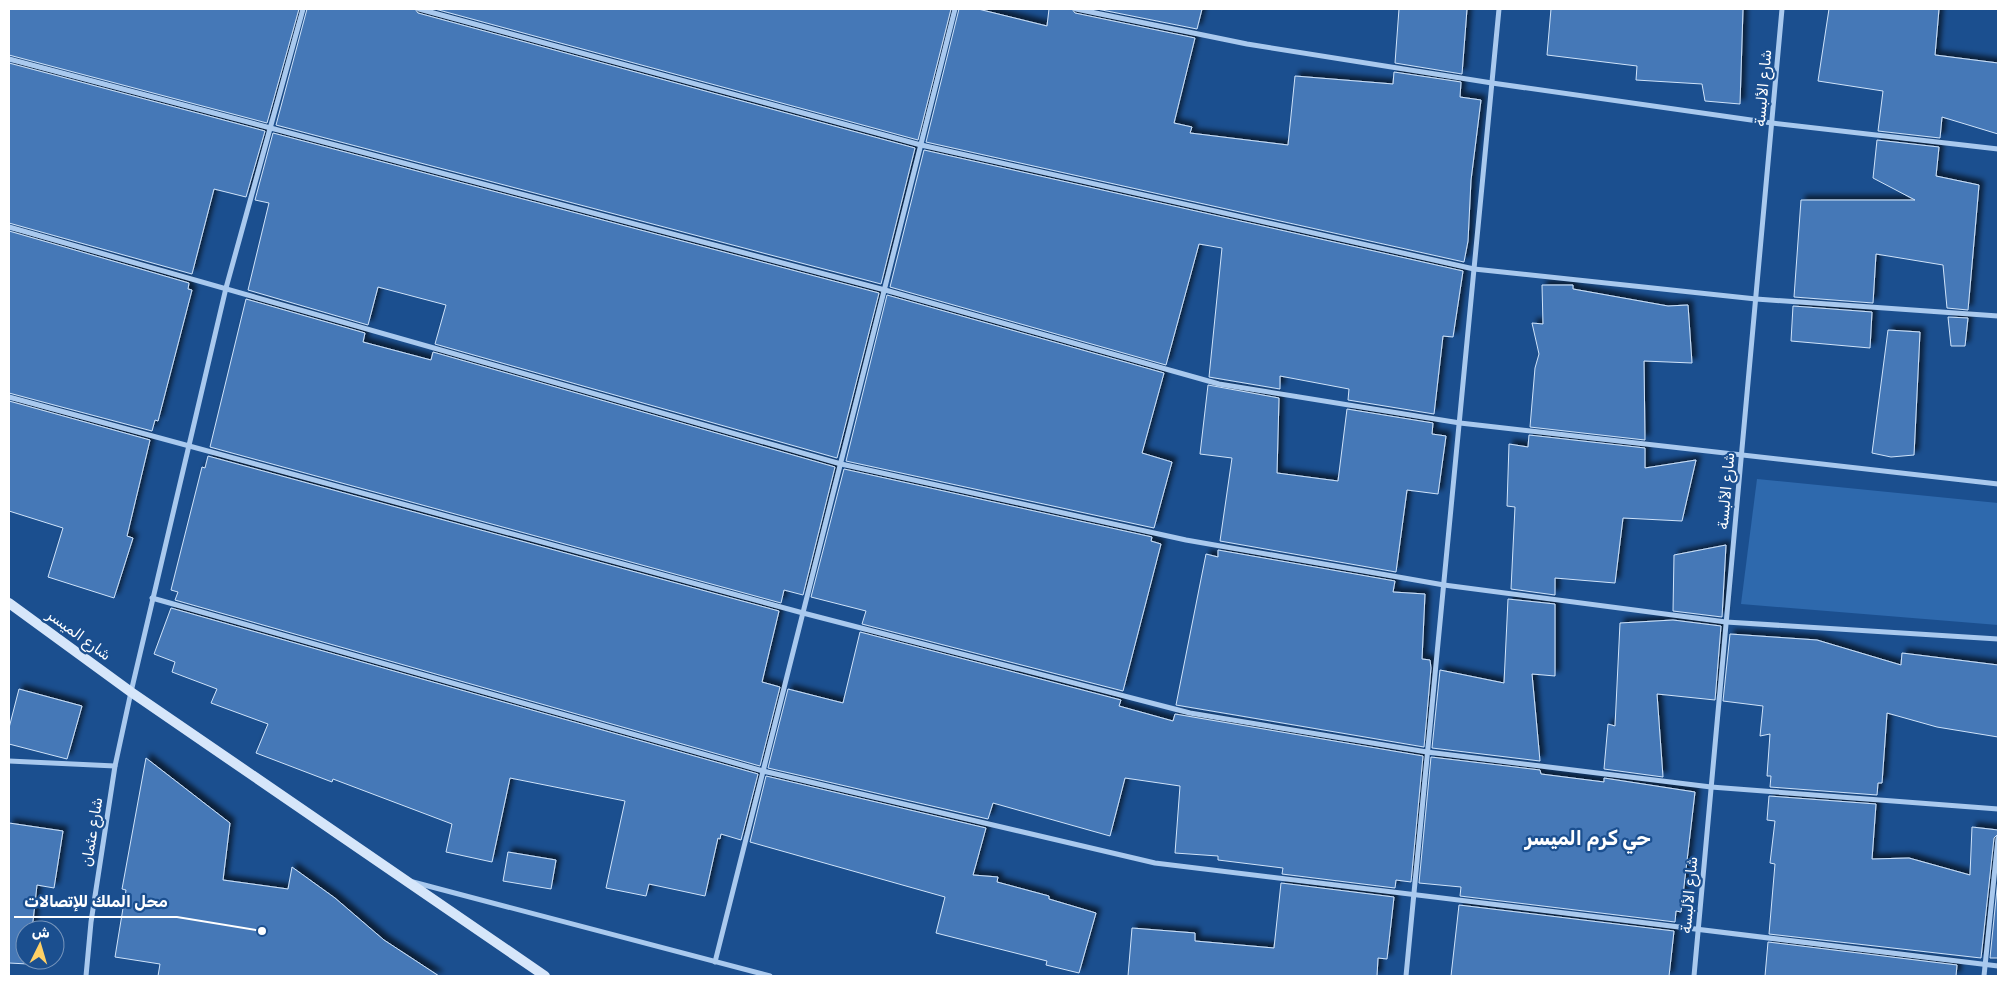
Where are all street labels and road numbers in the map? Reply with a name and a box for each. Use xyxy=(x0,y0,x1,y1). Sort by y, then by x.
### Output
street label: شارع الألبسة xyxy=(1751,49,1777,127)
street label: شارع الألبسة xyxy=(1714,452,1740,530)
street label: شارع الميسر xyxy=(41,605,115,666)
street label: شارع عثمان xyxy=(78,796,108,868)
street label: شارع الألبسة xyxy=(1677,856,1703,934)

